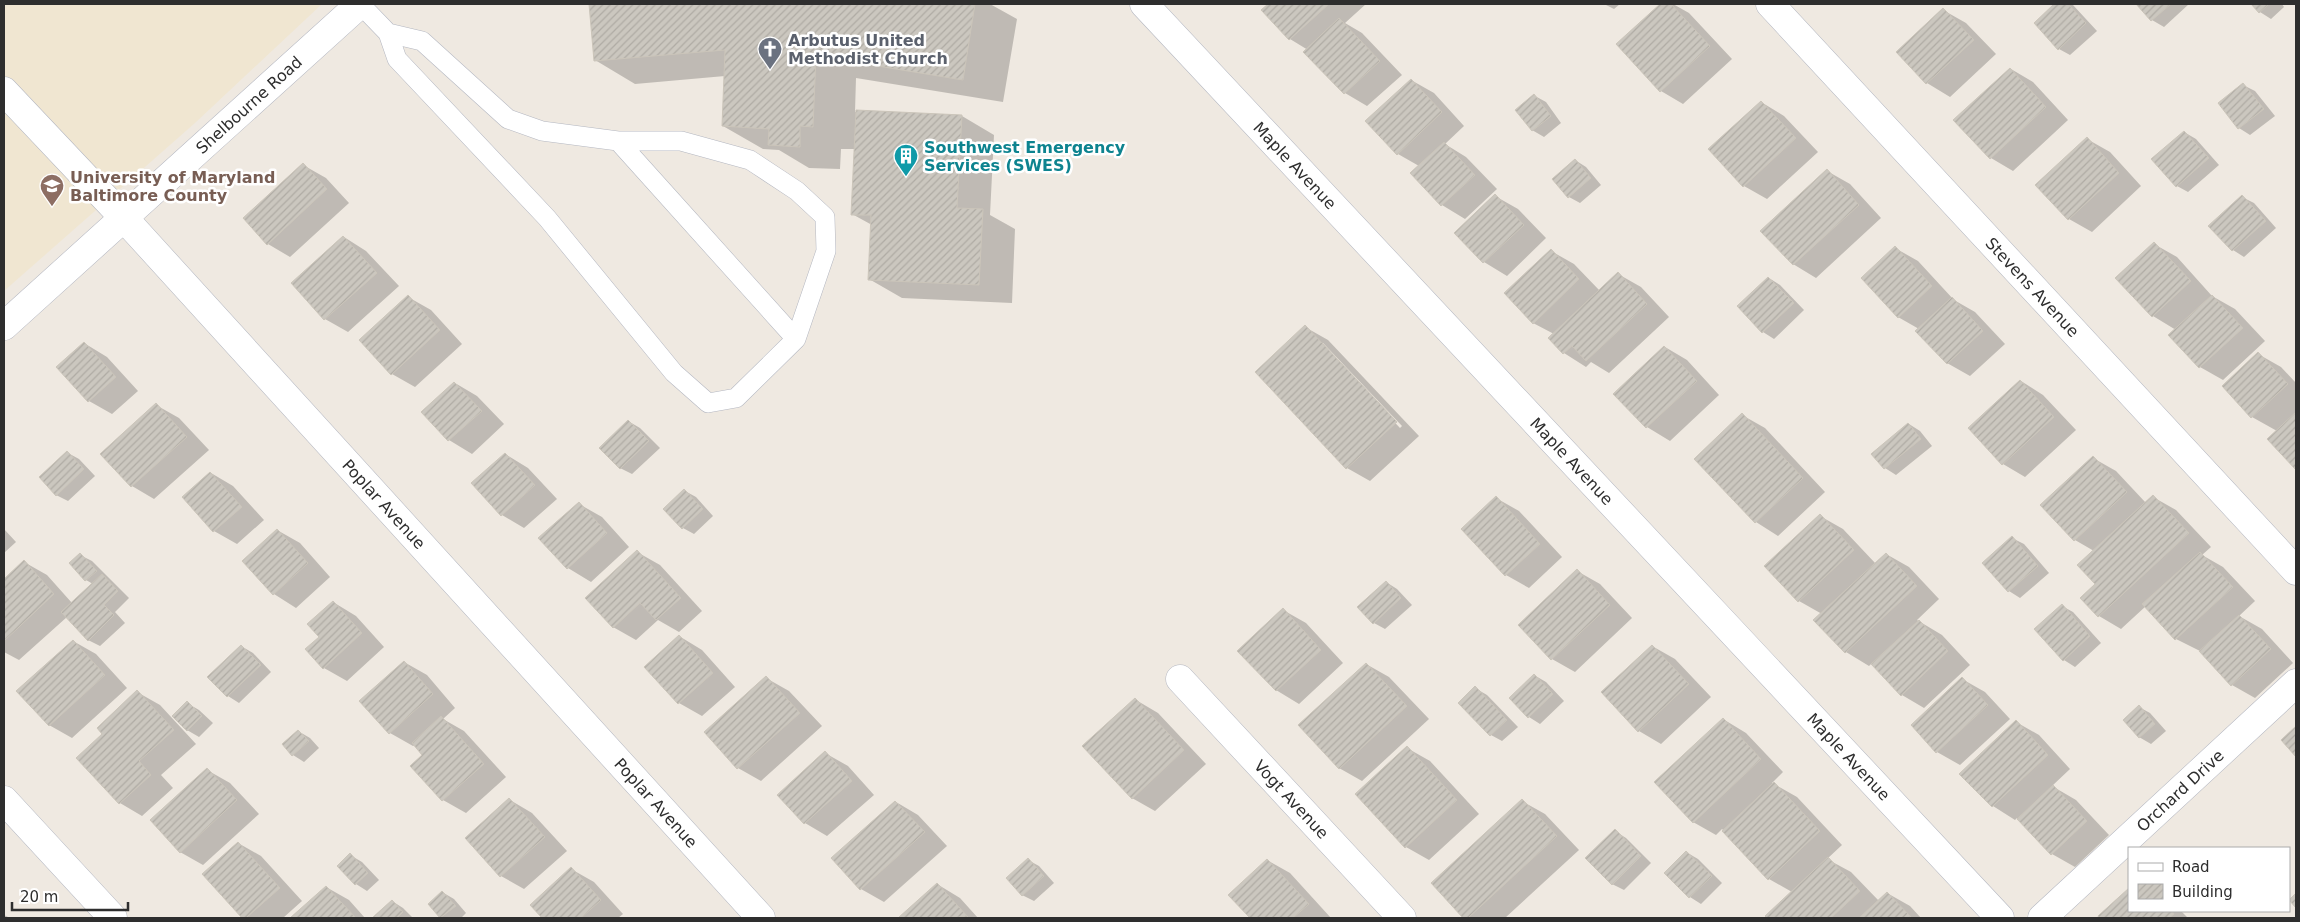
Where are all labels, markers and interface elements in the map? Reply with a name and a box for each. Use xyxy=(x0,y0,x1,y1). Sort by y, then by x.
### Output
place label: Arbutus United Methodist Church xyxy=(788,31,948,68)
church icon: Arbutus United Methodist Church xyxy=(757,36,783,70)
street label: Shelbourne Road xyxy=(192,52,306,157)
street label: Maple Avenue xyxy=(1250,118,1340,213)
place label: Southwest Emergency Services (SWES) xyxy=(924,138,1126,175)
building icon: Southwest Emergency Services (SWES) xyxy=(893,143,919,177)
place label: University of Maryland Baltimore County xyxy=(70,168,275,205)
school or university icon: University of Maryland Baltimore County xyxy=(39,173,65,207)
street label: Stevens Avenue xyxy=(1982,233,2083,341)
street label: Maple Avenue xyxy=(1526,413,1617,509)
street label: Poplar Avenue xyxy=(339,455,430,553)
street label: Maple Avenue xyxy=(1803,709,1894,804)
street label: Orchard Drive xyxy=(2133,745,2227,835)
street label: Poplar Avenue xyxy=(611,754,702,851)
street label: Vogt Avenue xyxy=(1250,756,1333,842)
legend xyxy=(2128,847,2290,912)
text: Road xyxy=(2172,858,2210,876)
scale bar xyxy=(12,880,129,912)
text: Building xyxy=(2172,883,2233,901)
text: 20 m xyxy=(20,888,58,906)

